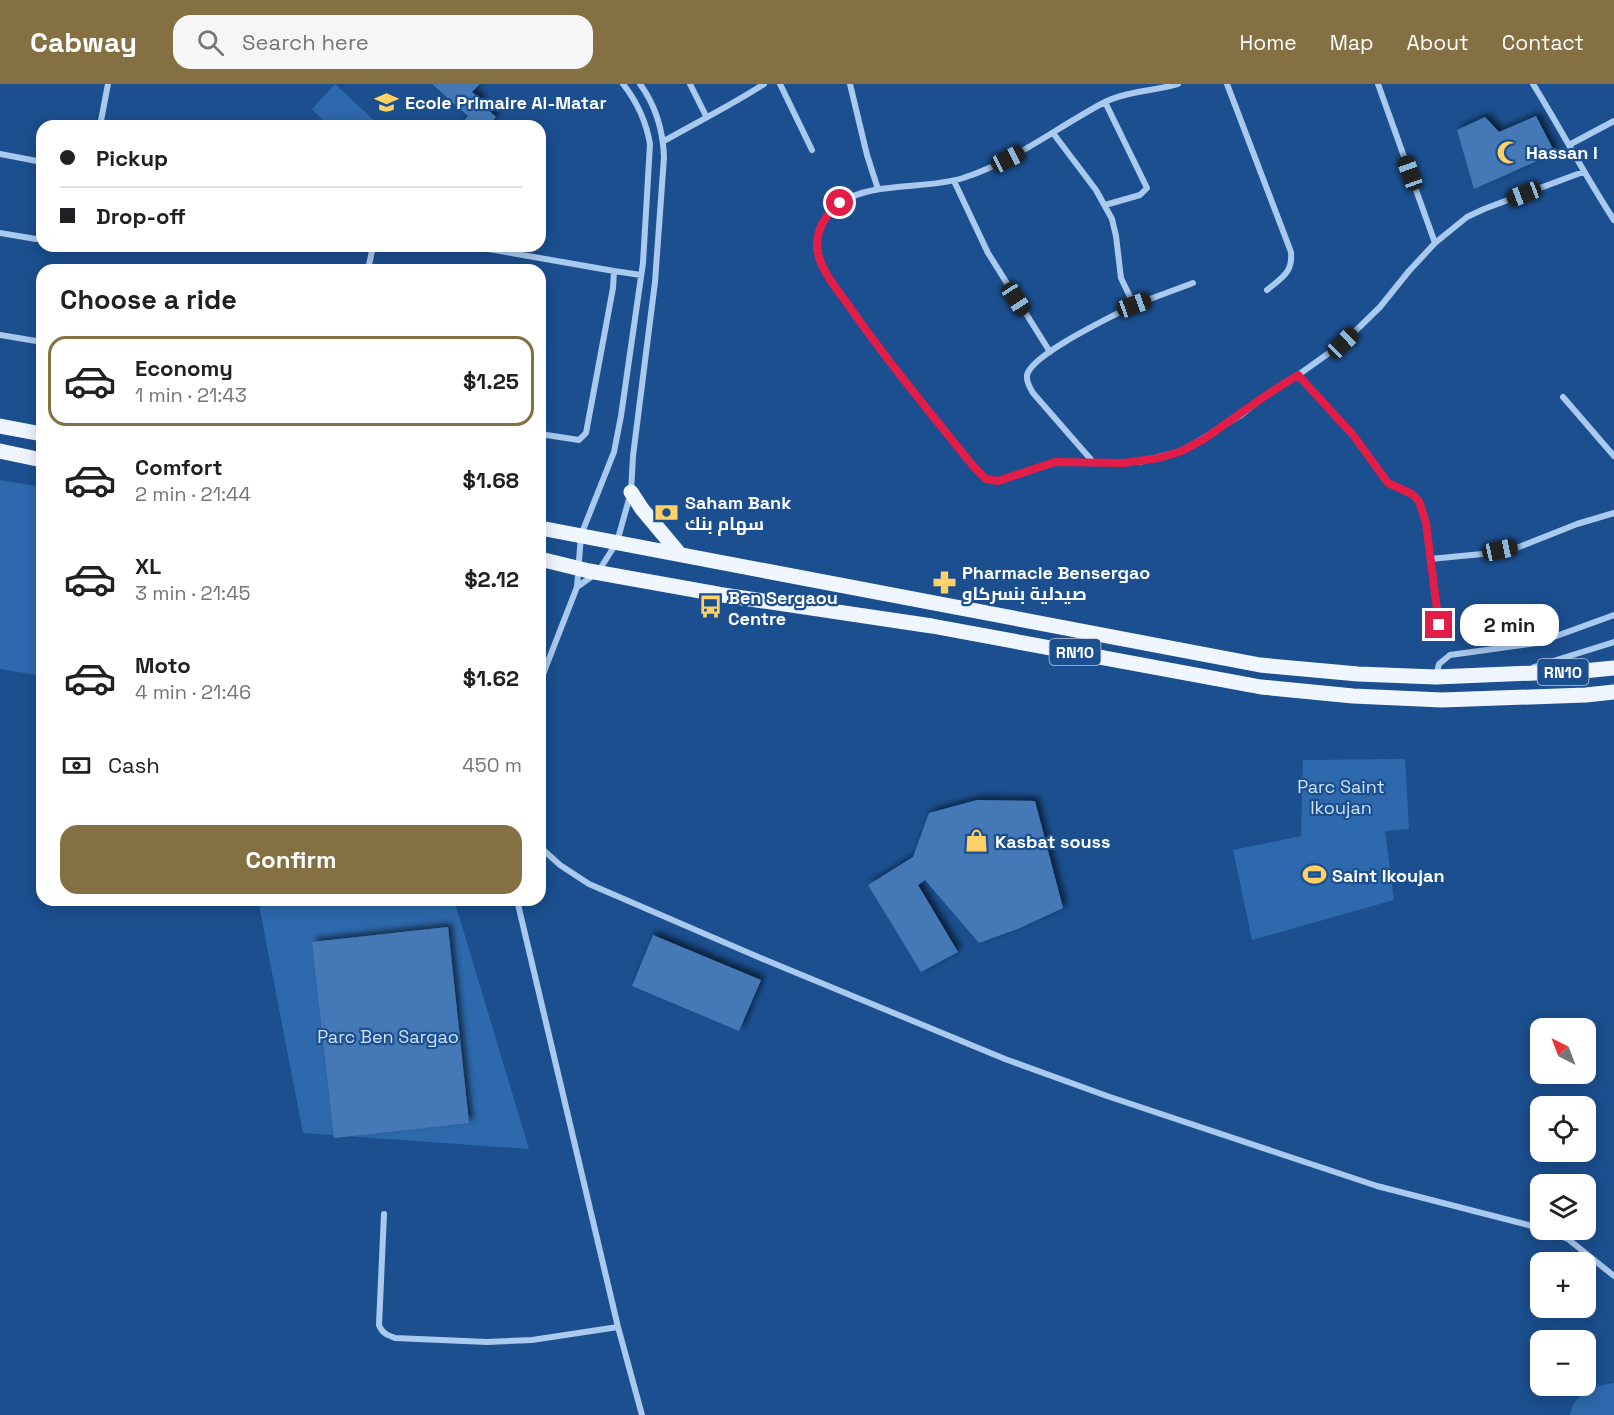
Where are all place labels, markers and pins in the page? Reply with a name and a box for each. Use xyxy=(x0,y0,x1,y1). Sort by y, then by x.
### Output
school or university icon: Ecole Primaire Al-Matar xyxy=(374,89,400,115)
place label: Ecole Primaire Al-Matar xyxy=(405,91,607,114)
mosque icon: Hassan I xyxy=(1495,139,1521,165)
place label: Hassan I xyxy=(1526,141,1598,164)
place label: Saham Bank سهام بنك xyxy=(685,491,791,536)
bank icon: Saham Bank سهام بنك xyxy=(654,499,680,525)
place label: Pharmacie Bensergao صيدلية بنسركاو xyxy=(962,561,1150,605)
pharmacy icon: Pharmacie Bensergao صيدلية بنسركاو xyxy=(931,569,957,595)
place label: Ben Sergaou Centre xyxy=(728,586,838,630)
bus stop icon: Ben Sergaou Centre xyxy=(697,594,723,620)
shop icon: Kasbat souss xyxy=(964,828,990,854)
place label: Kasbat souss xyxy=(995,830,1110,853)
sports icon: Saint Ikoujan xyxy=(1301,862,1327,888)
place label: Saint Ikoujan xyxy=(1332,864,1445,887)

